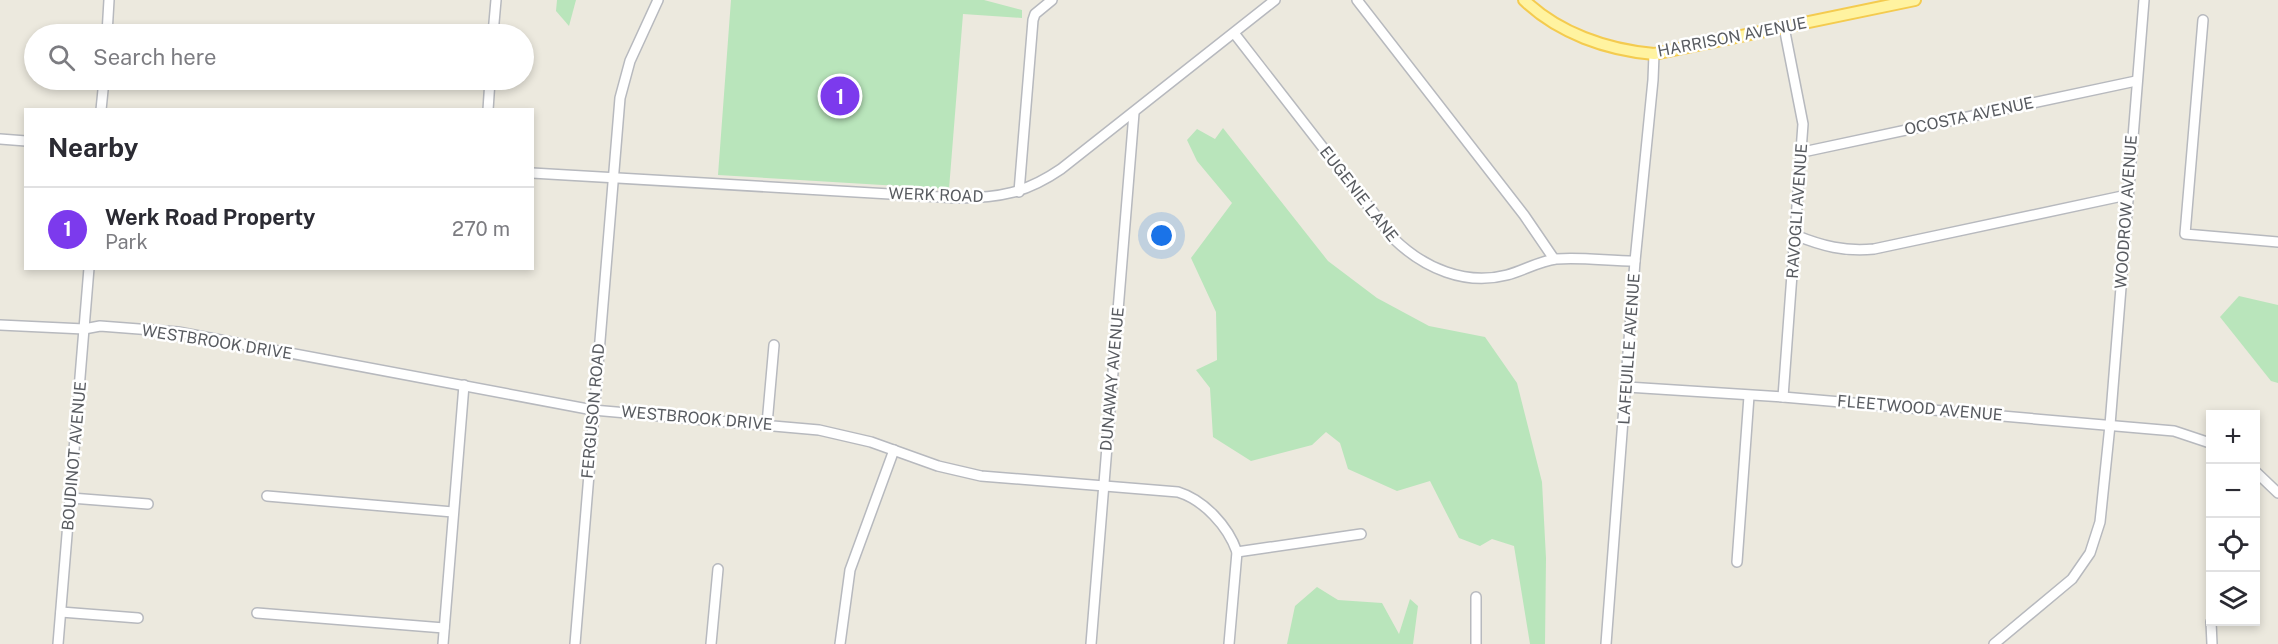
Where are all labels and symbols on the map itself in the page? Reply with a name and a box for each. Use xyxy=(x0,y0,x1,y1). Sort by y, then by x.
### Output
street label: HARRISON AVENUE xyxy=(1656,13,1808,61)
pin: 1 xyxy=(820,74,860,118)
street label: OCOSTA AVENUE xyxy=(1903,93,2035,139)
street label: WOODROW AVENUE xyxy=(2111,134,2141,290)
street label: EUGENIE LANE xyxy=(1316,142,1402,246)
street label: RAVOGLI AVENUE xyxy=(1783,143,1811,279)
street label: WERK ROAD xyxy=(888,184,984,206)
your location xyxy=(1147,221,1176,250)
street label: LAFEUILLE AVENUE xyxy=(1614,273,1644,425)
street label: DUNAWAY AVENUE xyxy=(1096,306,1128,452)
street label: WESTBROOK DRIVE xyxy=(140,321,294,363)
street label: FERGUSON ROAD xyxy=(578,343,608,479)
street label: BOUDINOT AVENUE xyxy=(58,381,90,531)
street label: FLEETWOOD AVENUE xyxy=(1837,391,2003,425)
street label: WESTBROOK DRIVE xyxy=(620,402,774,434)

